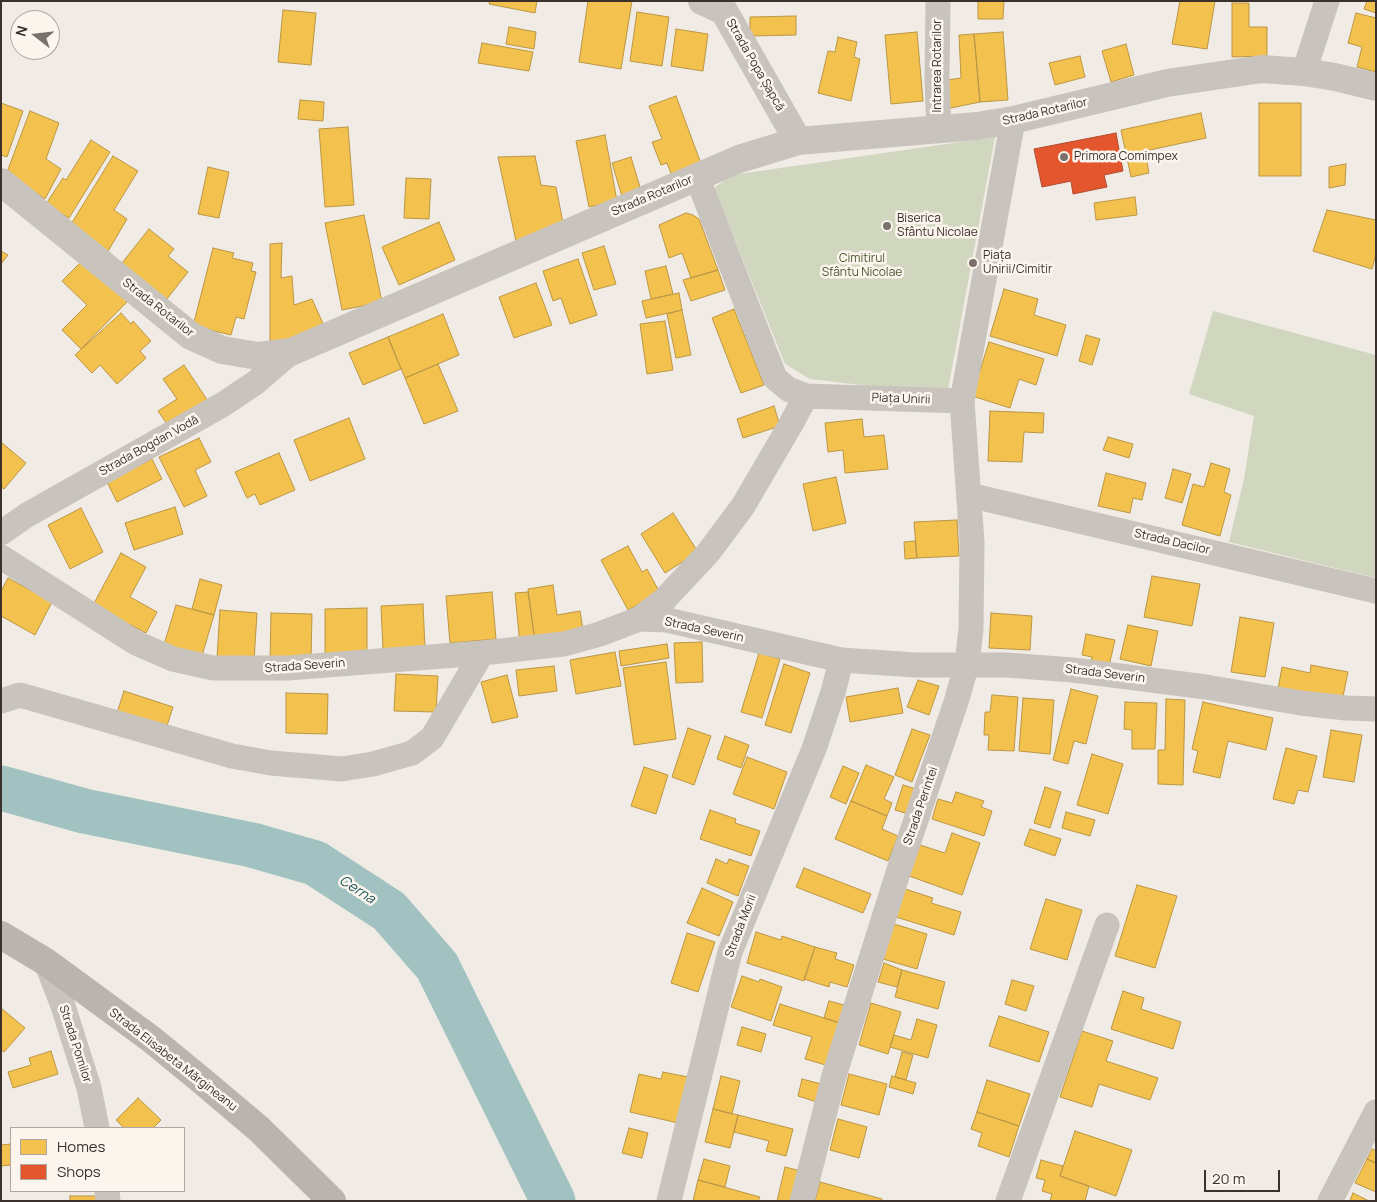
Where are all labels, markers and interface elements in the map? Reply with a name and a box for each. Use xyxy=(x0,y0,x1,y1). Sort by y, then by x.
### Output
north arrow xyxy=(10,10,60,60)
street label: Strada Popa Șapcă xyxy=(723,16,787,114)
street label: Intrarea Rotarilor xyxy=(931,19,945,113)
text: N xyxy=(11,24,32,38)
street label: Strada Rotarilor xyxy=(1001,95,1089,129)
place label: Primora Comimpex xyxy=(1074,150,1178,164)
marker: Primora Comimpex xyxy=(1058,151,1070,163)
street label: Strada Rotarilor xyxy=(609,172,695,220)
place label: Biserica Sfântu Nicolae xyxy=(897,212,978,240)
marker: Biserica Sfântu Nicolae xyxy=(881,220,893,232)
place label: Piața Unirii/Cimitir xyxy=(983,249,1052,277)
park label: Cimitirul Sfântu Nicolae xyxy=(822,252,902,280)
marker: Piața Unirii/Cimitir xyxy=(967,257,979,269)
street label: Strada Rotarilor xyxy=(119,276,197,340)
street label: Piața Unirii xyxy=(871,391,931,407)
street label: Strada Bogdan Vodă xyxy=(97,413,201,479)
street label: Strada Dacilor xyxy=(1133,526,1211,558)
street label: Strada Severin xyxy=(663,615,745,645)
street label: Strada Severin xyxy=(264,656,346,676)
street label: Strada Severin xyxy=(1064,662,1146,686)
street label: Strada Perintei xyxy=(901,765,941,847)
water label: Cerna xyxy=(336,872,378,908)
street label: Strada Morii xyxy=(722,892,760,960)
street label: Strada Pomilor xyxy=(56,1003,94,1085)
street label: Strada Elisabeta Mărgineanu xyxy=(106,1006,240,1114)
legend xyxy=(10,1127,185,1192)
text: Homes xyxy=(57,1136,105,1157)
scale bar xyxy=(1207,1160,1283,1192)
text: Shops xyxy=(57,1161,101,1182)
text: 20 m xyxy=(1212,1168,1245,1189)

